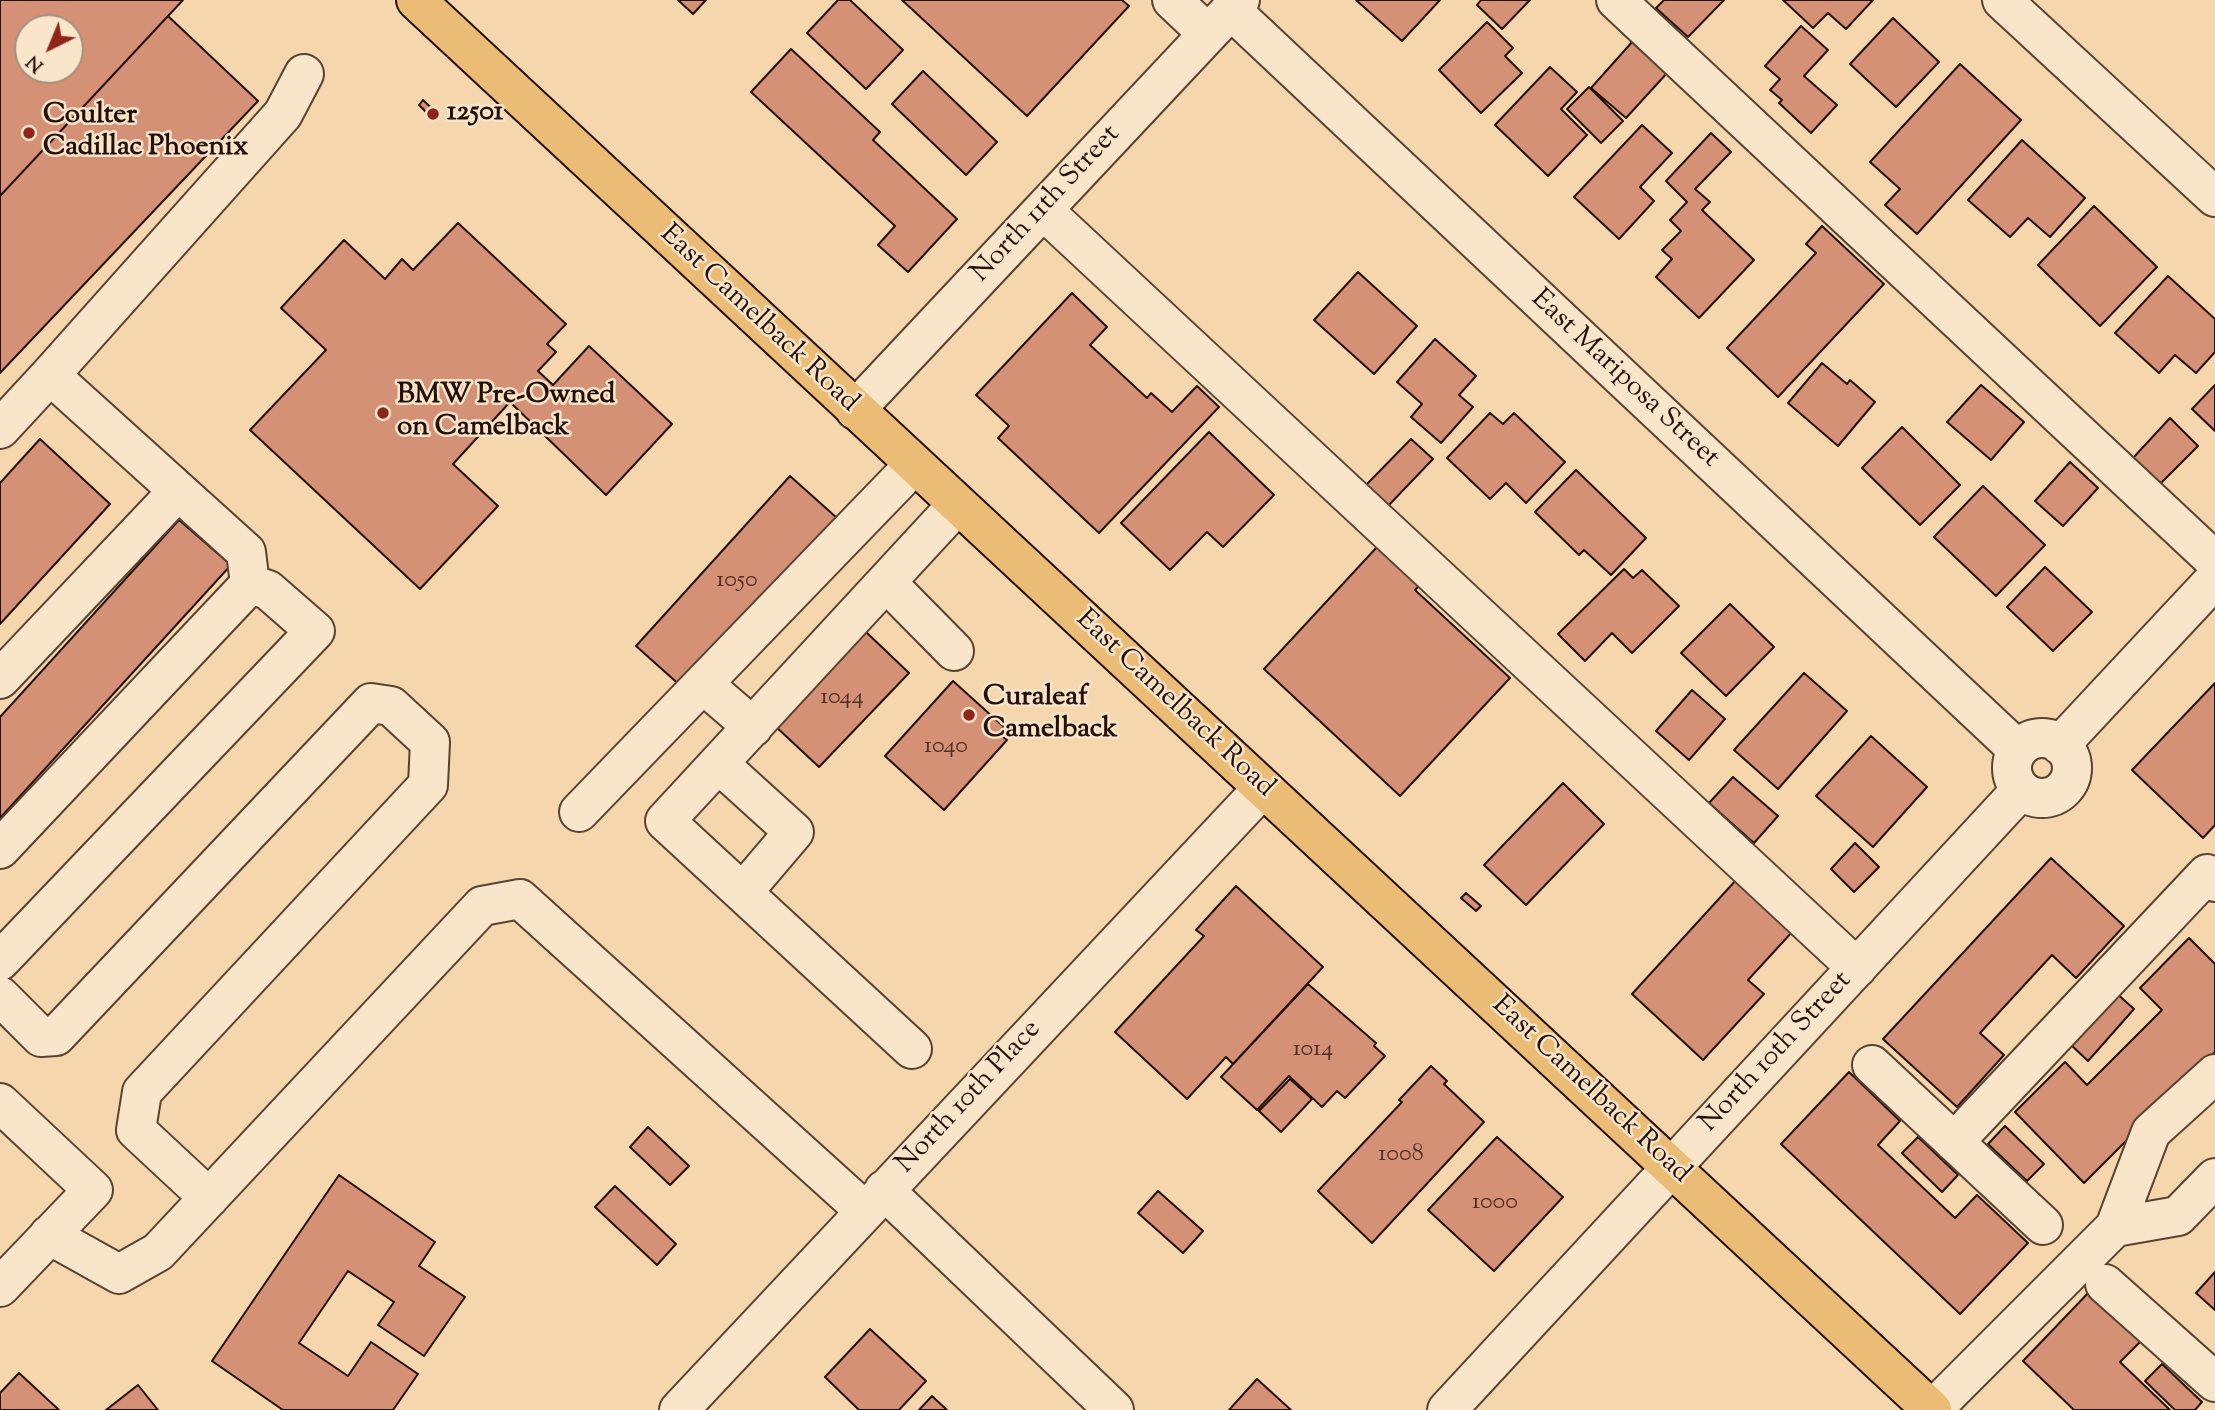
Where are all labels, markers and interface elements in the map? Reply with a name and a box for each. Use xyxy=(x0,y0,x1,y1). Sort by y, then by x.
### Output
north arrow xyxy=(14,14,84,84)
text: N xyxy=(21,48,50,78)
place label: 12501 xyxy=(447,97,503,131)
place label: Coulter Cadillac Phoenix xyxy=(43,100,248,166)
marker: 12501 xyxy=(425,106,441,122)
street label: North 11th Street xyxy=(965,119,1129,291)
marker: Coulter Cadillac Phoenix xyxy=(21,125,37,141)
street label: East Camelback Road xyxy=(652,219,864,421)
street label: East Mariposa Street xyxy=(1523,284,1725,476)
place label: BMW Pre-Owned on Camelback xyxy=(397,380,615,446)
marker: BMW Pre-Owned on Camelback xyxy=(375,405,391,421)
house number: 1050 xyxy=(716,568,758,596)
street label: East Camelback Road xyxy=(1068,604,1280,806)
place label: Curaleaf Camelback xyxy=(983,682,1117,748)
house number: 1044 xyxy=(820,685,864,713)
marker: Curaleaf Camelback xyxy=(961,707,977,723)
house number: 1040 xyxy=(924,734,968,762)
street label: North 10th Street xyxy=(1694,966,1860,1140)
street label: East Camelback Road xyxy=(1484,990,1696,1192)
street label: North 10th Place xyxy=(890,1014,1050,1182)
house number: 1014 xyxy=(1293,1037,1333,1065)
house number: 1008 xyxy=(1378,1142,1424,1170)
house number: 1000 xyxy=(1472,1190,1518,1218)

